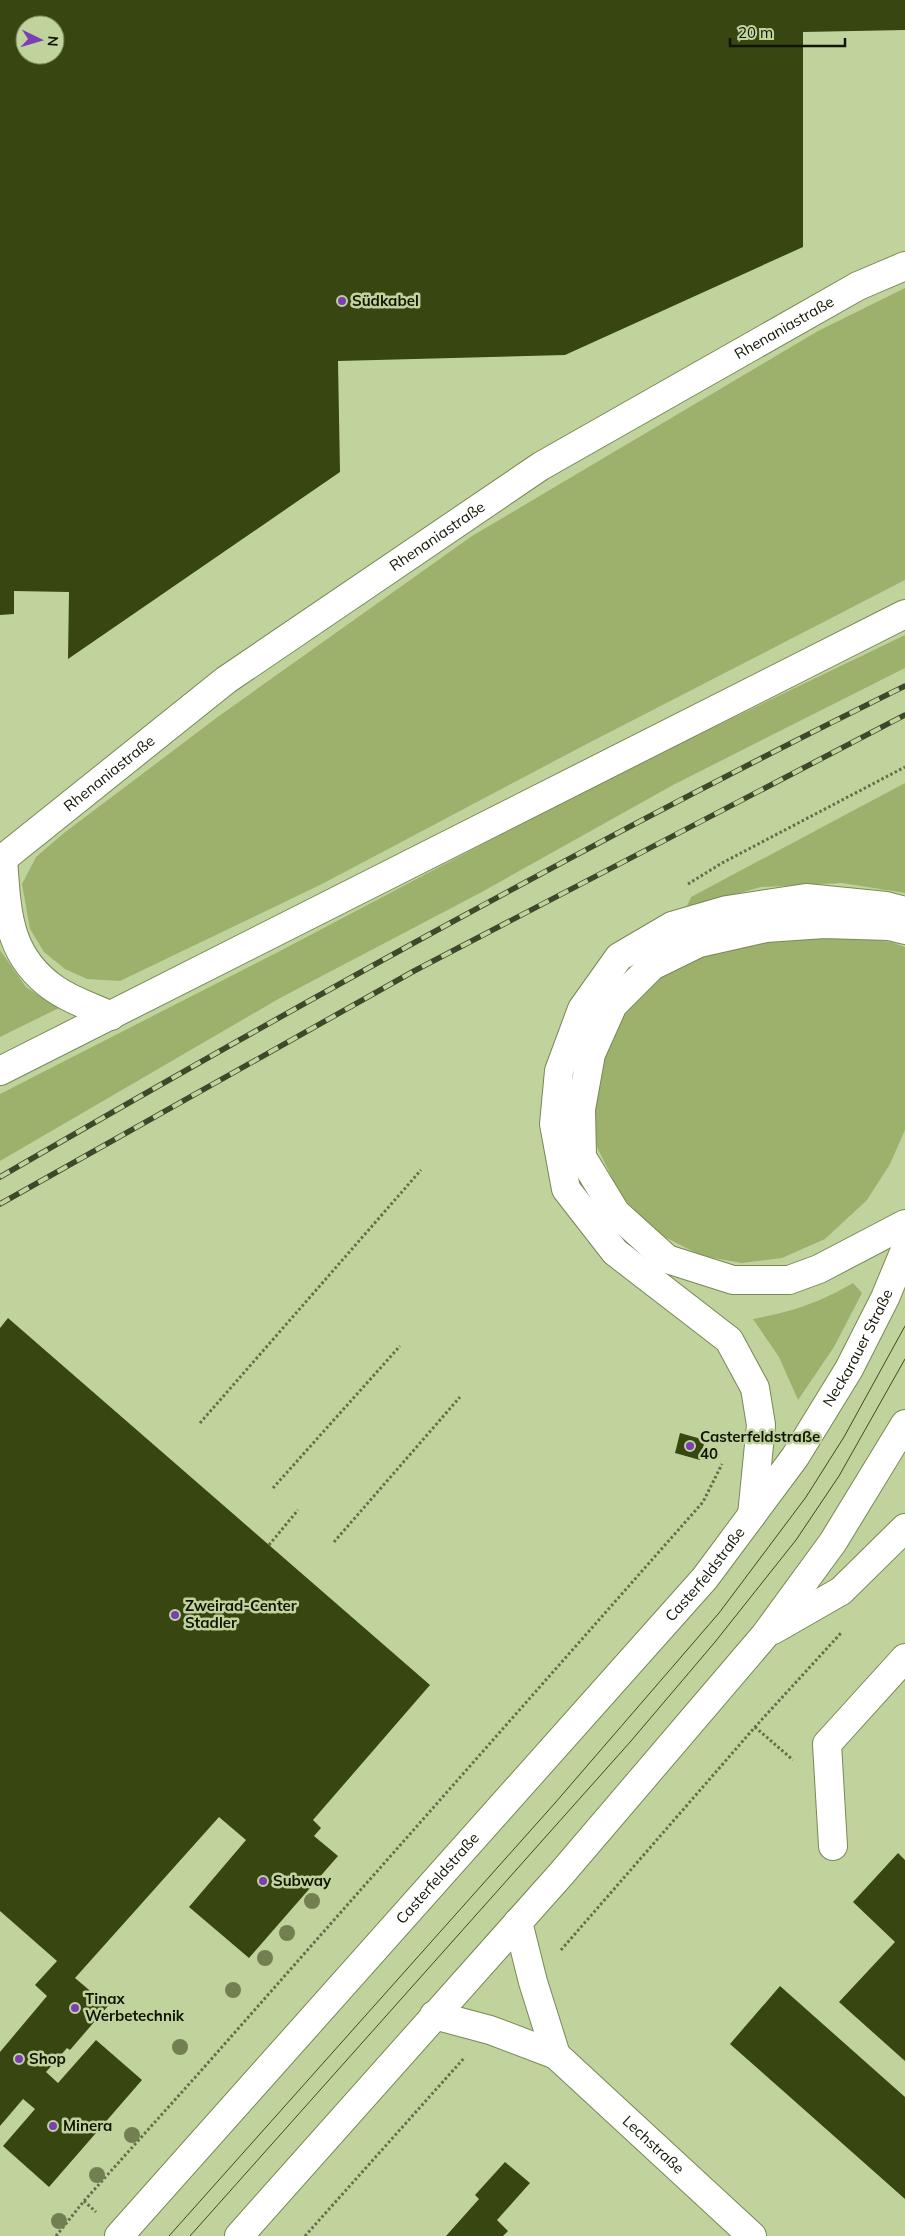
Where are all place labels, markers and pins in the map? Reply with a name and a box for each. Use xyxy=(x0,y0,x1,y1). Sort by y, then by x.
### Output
place label: Südkabel xyxy=(352,291,419,310)
marker: Südkabel xyxy=(336,295,348,307)
place label: Casterfeldstraße 40 xyxy=(700,1427,820,1463)
marker: Casterfeldstraße 40 xyxy=(684,1440,696,1452)
place label: Zweirad-Center Stadler xyxy=(185,1596,297,1632)
marker: Zweirad-Center Stadler xyxy=(169,1609,181,1621)
place label: Subway xyxy=(273,1871,332,1890)
marker: Subway xyxy=(257,1875,269,1887)
place label: Tinax Werbetechnik xyxy=(85,1989,185,2025)
marker: Tinax Werbetechnik xyxy=(69,2002,81,2014)
place label: Shop xyxy=(29,2049,66,2068)
marker: Shop xyxy=(13,2053,25,2065)
place label: Minera xyxy=(63,2116,112,2135)
marker: Minera xyxy=(47,2120,59,2132)

